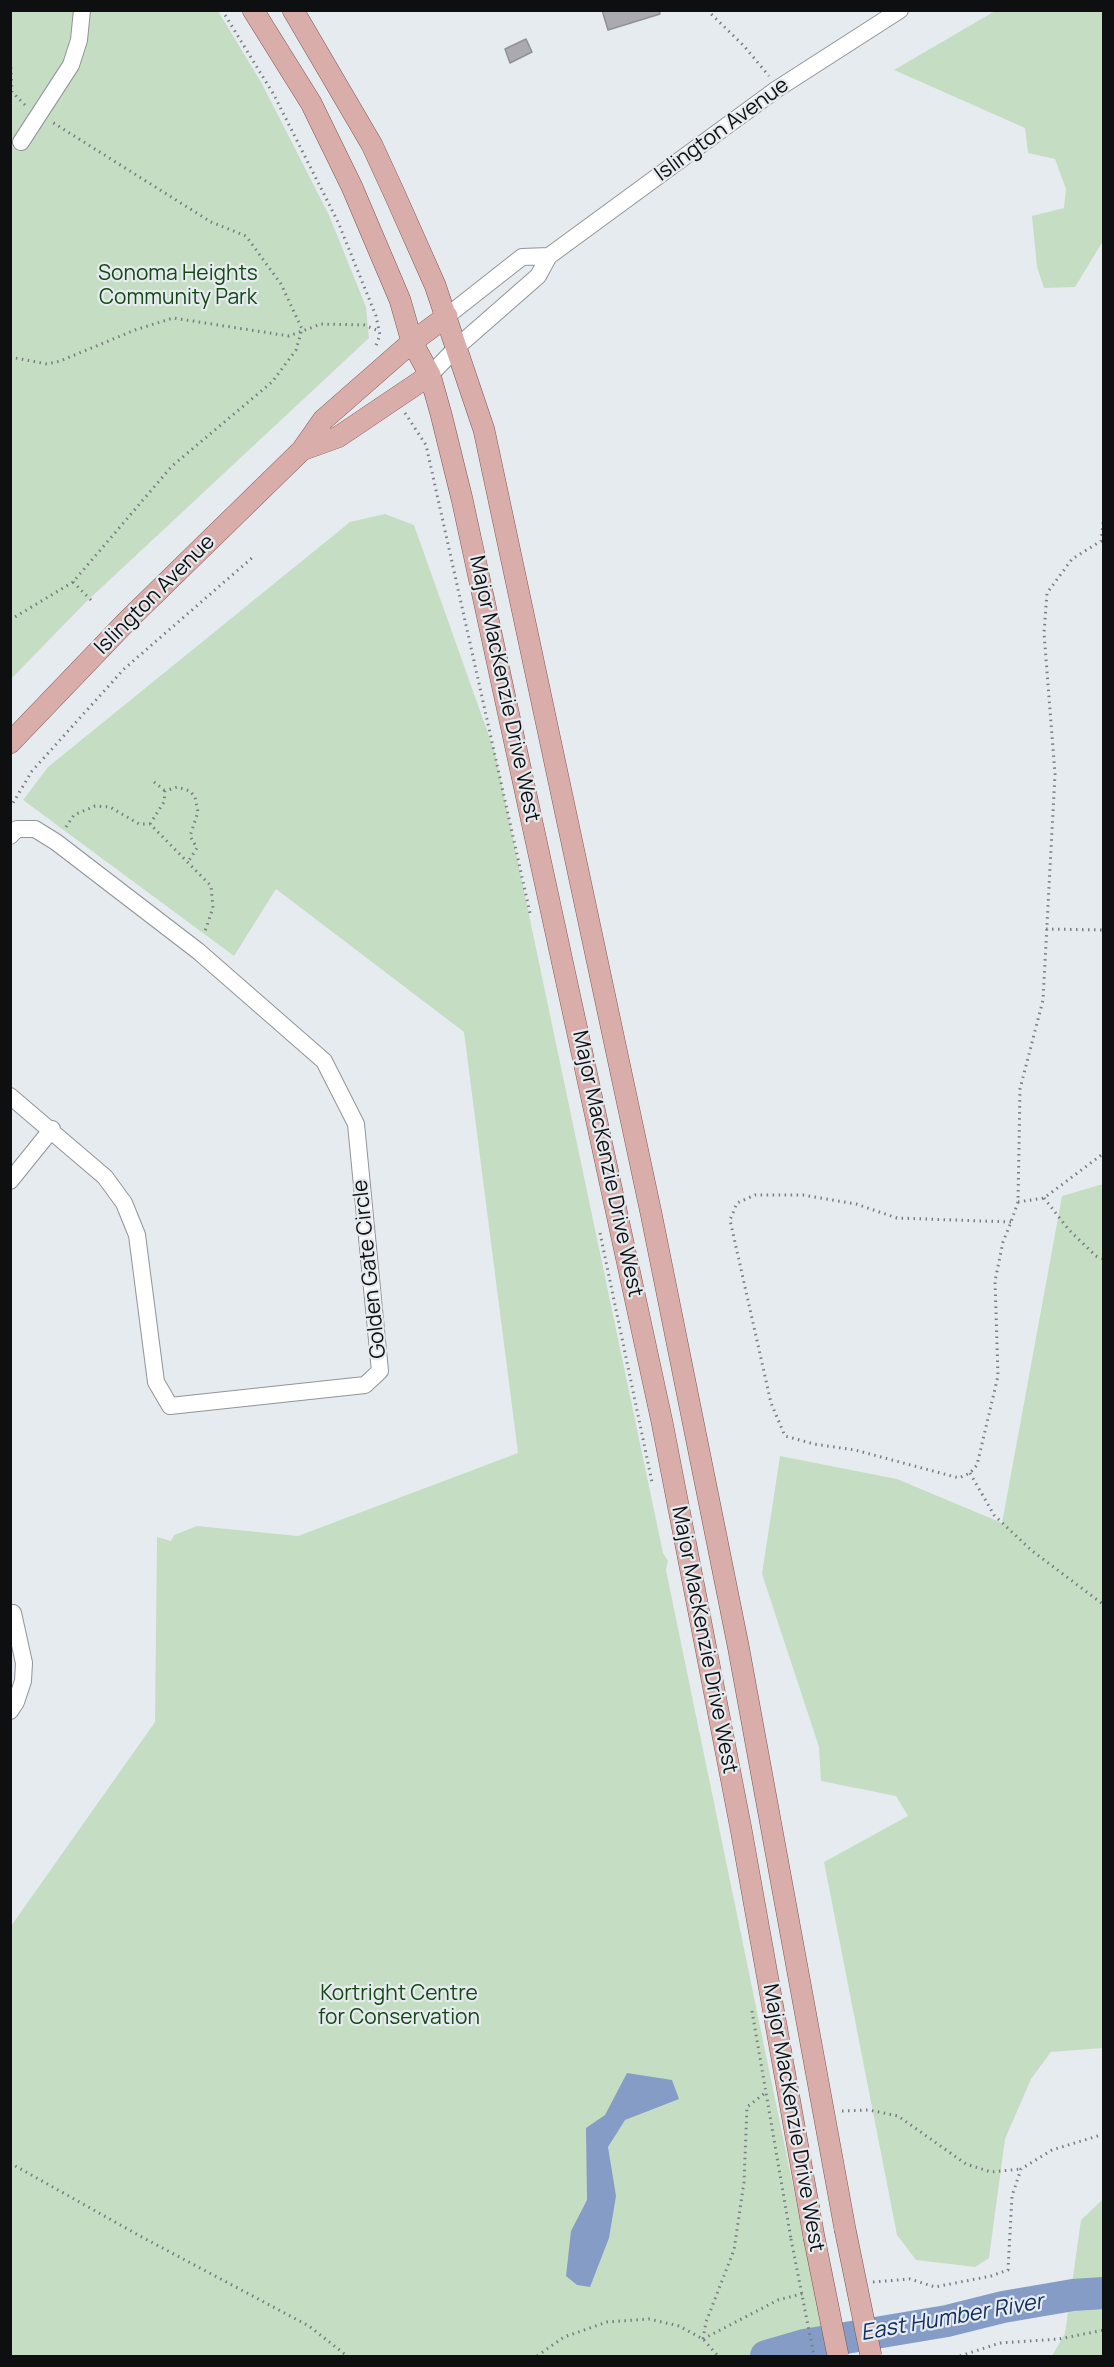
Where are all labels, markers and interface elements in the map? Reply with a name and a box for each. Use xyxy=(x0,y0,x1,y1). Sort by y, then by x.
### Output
street label: Islington Avenue xyxy=(650,73,794,187)
park label: Sonoma Heights Community Park xyxy=(98,261,258,311)
street label: Islington Avenue xyxy=(90,530,220,660)
street label: Major MacKenzie Drive West xyxy=(463,554,545,824)
street label: Major MacKenzie Drive West xyxy=(566,1029,648,1299)
street label: Golden Gate Circle xyxy=(348,1178,392,1360)
street label: Major MacKenzie Drive West xyxy=(666,1504,742,1776)
park label: Kortright Centre for Conservation xyxy=(318,1981,480,2031)
street label: Major MacKenzie Drive West xyxy=(757,1982,829,2254)
water label: East Humber River xyxy=(859,2289,1045,2347)

